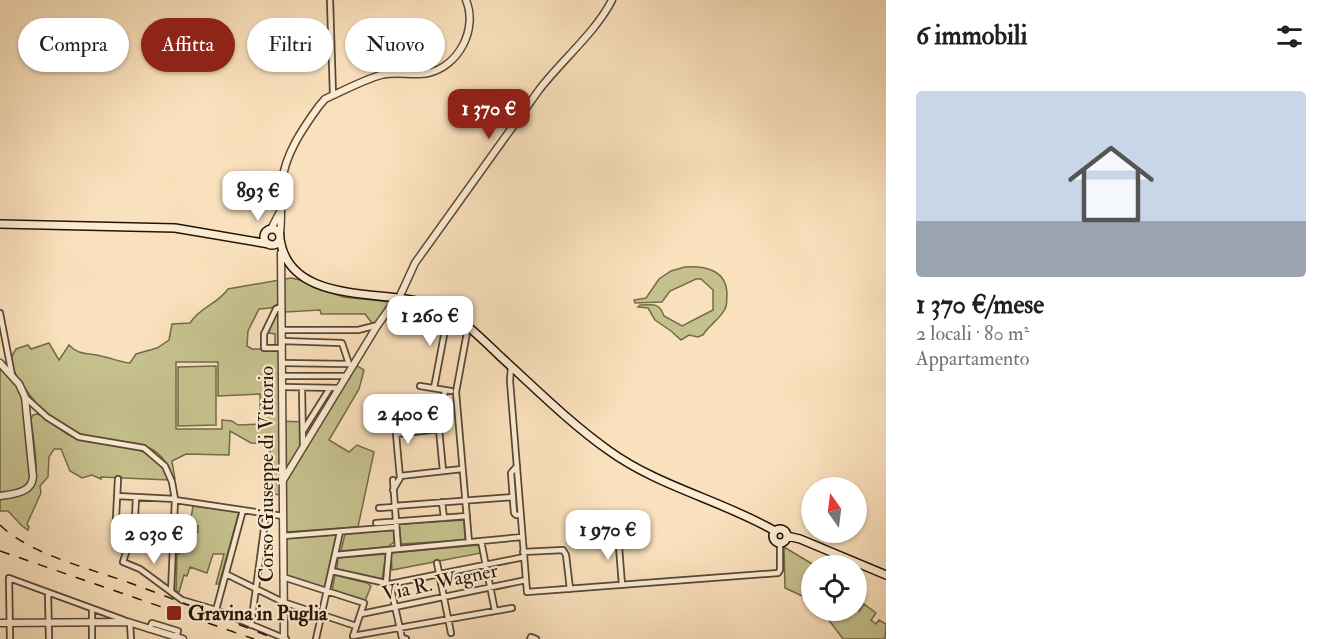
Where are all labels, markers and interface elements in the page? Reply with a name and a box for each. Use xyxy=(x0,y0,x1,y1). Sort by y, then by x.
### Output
chip: Compra xyxy=(18,18,129,72)
chip: Affitta xyxy=(141,18,235,72)
chip: Filtri xyxy=(247,18,333,72)
chip: Nuovo xyxy=(345,18,445,72)
text: 6 immobili xyxy=(916,20,1027,52)
icon: filters xyxy=(1273,20,1306,53)
pin: 1 370 € xyxy=(434,89,544,140)
text: 1 370 € xyxy=(462,96,516,121)
icon: home xyxy=(1057,130,1165,238)
pin: 893 € xyxy=(216,171,300,222)
text: 893 € xyxy=(236,178,280,203)
text: 1 370 €/mese xyxy=(916,289,1044,321)
pin: 1 260 € xyxy=(375,296,485,347)
text: 1 260 € xyxy=(401,303,459,328)
text: 2 locali · 80 m² xyxy=(916,321,1029,346)
text: Appartamento xyxy=(916,346,1029,371)
street label: Corso Giuseppe di Vittorio xyxy=(254,366,280,582)
pin: 2 400 € xyxy=(353,394,463,445)
text: 2 400 € xyxy=(377,401,439,426)
north arrow xyxy=(801,477,867,543)
map controls xyxy=(801,477,867,621)
pin: 1 970 € xyxy=(553,510,663,561)
pin: 2 030 € xyxy=(99,514,209,565)
text: 1 970 € xyxy=(580,517,636,542)
text: 2 030 € xyxy=(125,521,183,546)
button: locate xyxy=(801,555,867,621)
street label: Via R. Wagner xyxy=(380,557,501,606)
place label: Gravina in Puglia xyxy=(188,601,328,627)
marker: Gravina in Puglia xyxy=(165,604,183,622)

